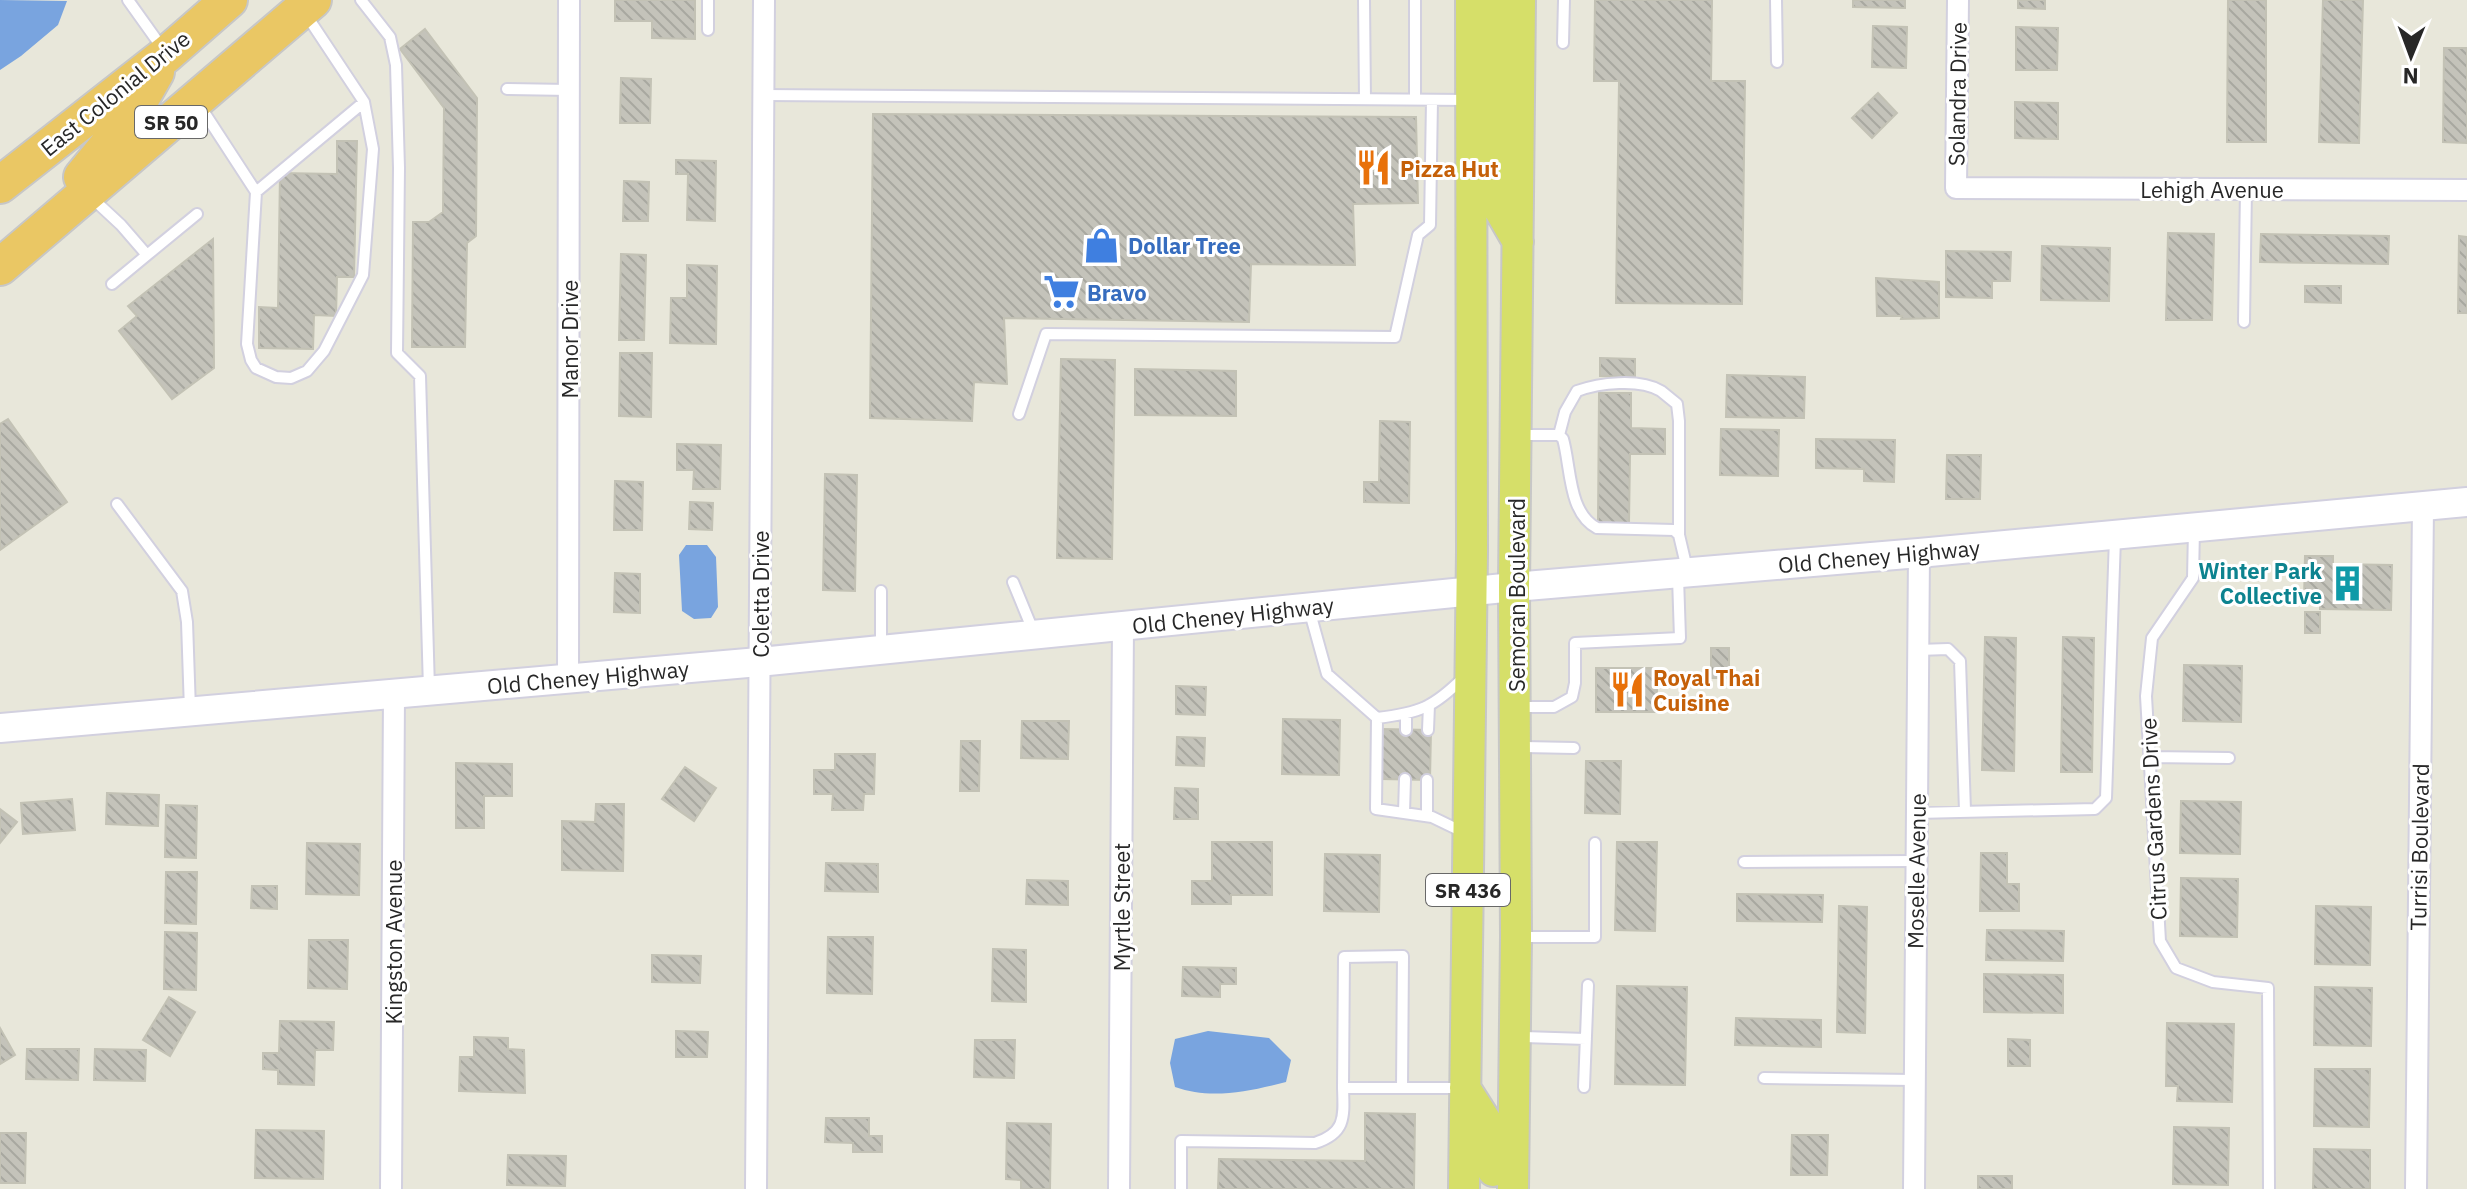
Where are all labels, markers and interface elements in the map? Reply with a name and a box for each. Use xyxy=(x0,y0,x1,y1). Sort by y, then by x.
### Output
north arrow xyxy=(2371,16,2451,96)
street label: Solandra Drive xyxy=(1941,22,1973,166)
street label: East Colonial Drive xyxy=(34,24,196,162)
text: N xyxy=(2402,62,2419,91)
road number: SR 50 xyxy=(135,106,207,138)
restaurant icon: Pizza Hut xyxy=(1355,149,1393,187)
place label: Pizza Hut xyxy=(1400,154,1499,183)
street label: Lehigh Avenue xyxy=(2140,175,2284,204)
shop icon: Dollar Tree xyxy=(1083,226,1121,264)
place label: Dollar Tree xyxy=(1128,231,1241,260)
supermarket icon: Bravo xyxy=(1042,273,1080,311)
place label: Bravo xyxy=(1087,278,1147,307)
street label: Manor Drive xyxy=(555,280,584,398)
street label: Semoran Boulevard xyxy=(1502,498,1531,692)
street label: Coletta Drive xyxy=(746,530,775,658)
street label: Old Cheney Highway xyxy=(1777,533,1981,579)
place label: Winter Park Collective xyxy=(2198,556,2322,610)
building icon: Winter Park Collective xyxy=(2329,564,2367,602)
street label: Old Cheney Highway xyxy=(1131,590,1335,640)
street label: Old Cheney Highway xyxy=(486,654,690,700)
place label: Royal Thai Cuisine xyxy=(1653,663,1760,717)
restaurant icon: Royal Thai Cuisine xyxy=(1608,671,1646,709)
street label: Citrus Gardens Drive xyxy=(2133,717,2173,921)
street label: Turrisi Boulevard xyxy=(2403,763,2435,931)
street label: Moselle Avenue xyxy=(1900,793,1932,949)
street label: Myrtle Street xyxy=(1107,843,1136,971)
street label: Kingston Avenue xyxy=(379,859,408,1025)
road number: SR 436 xyxy=(1426,874,1510,906)

